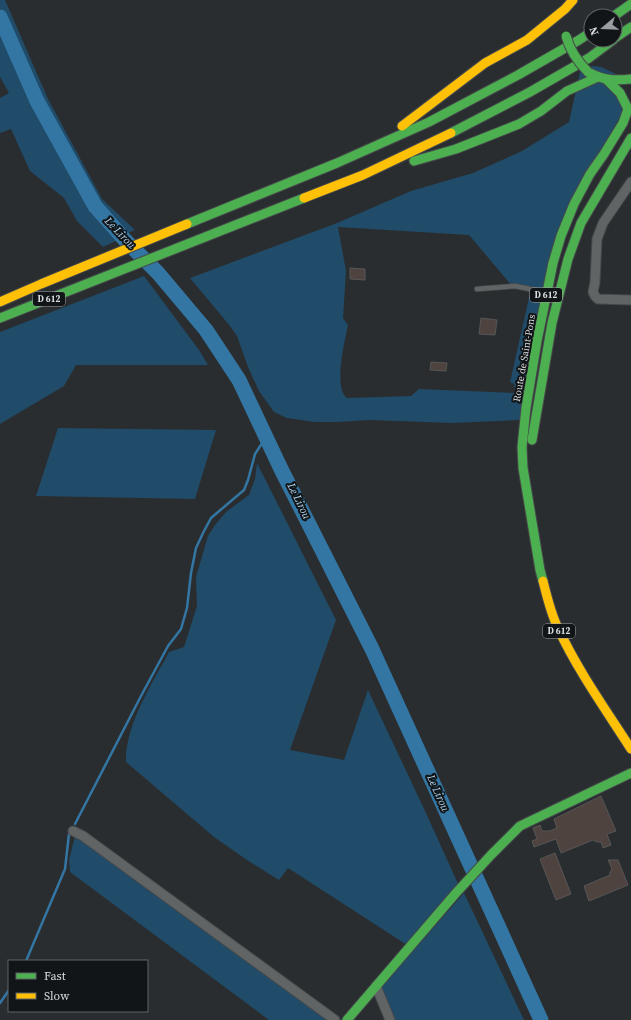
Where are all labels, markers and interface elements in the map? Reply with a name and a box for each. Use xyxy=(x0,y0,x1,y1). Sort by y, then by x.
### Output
north arrow xyxy=(583,8,623,48)
text: N xyxy=(586,25,602,37)
water label: Le Lirou xyxy=(100,213,139,253)
road number: D 612 xyxy=(530,288,562,302)
road number: D 612 xyxy=(33,292,65,306)
street label: Route de Saint-Pons xyxy=(510,313,538,403)
water label: Le Lirou xyxy=(283,479,315,522)
road number: D 612 xyxy=(543,624,575,638)
water label: Le Lirou xyxy=(423,771,453,814)
legend xyxy=(8,960,148,1012)
text: Fast xyxy=(44,968,66,984)
text: Slow xyxy=(44,988,70,1004)

